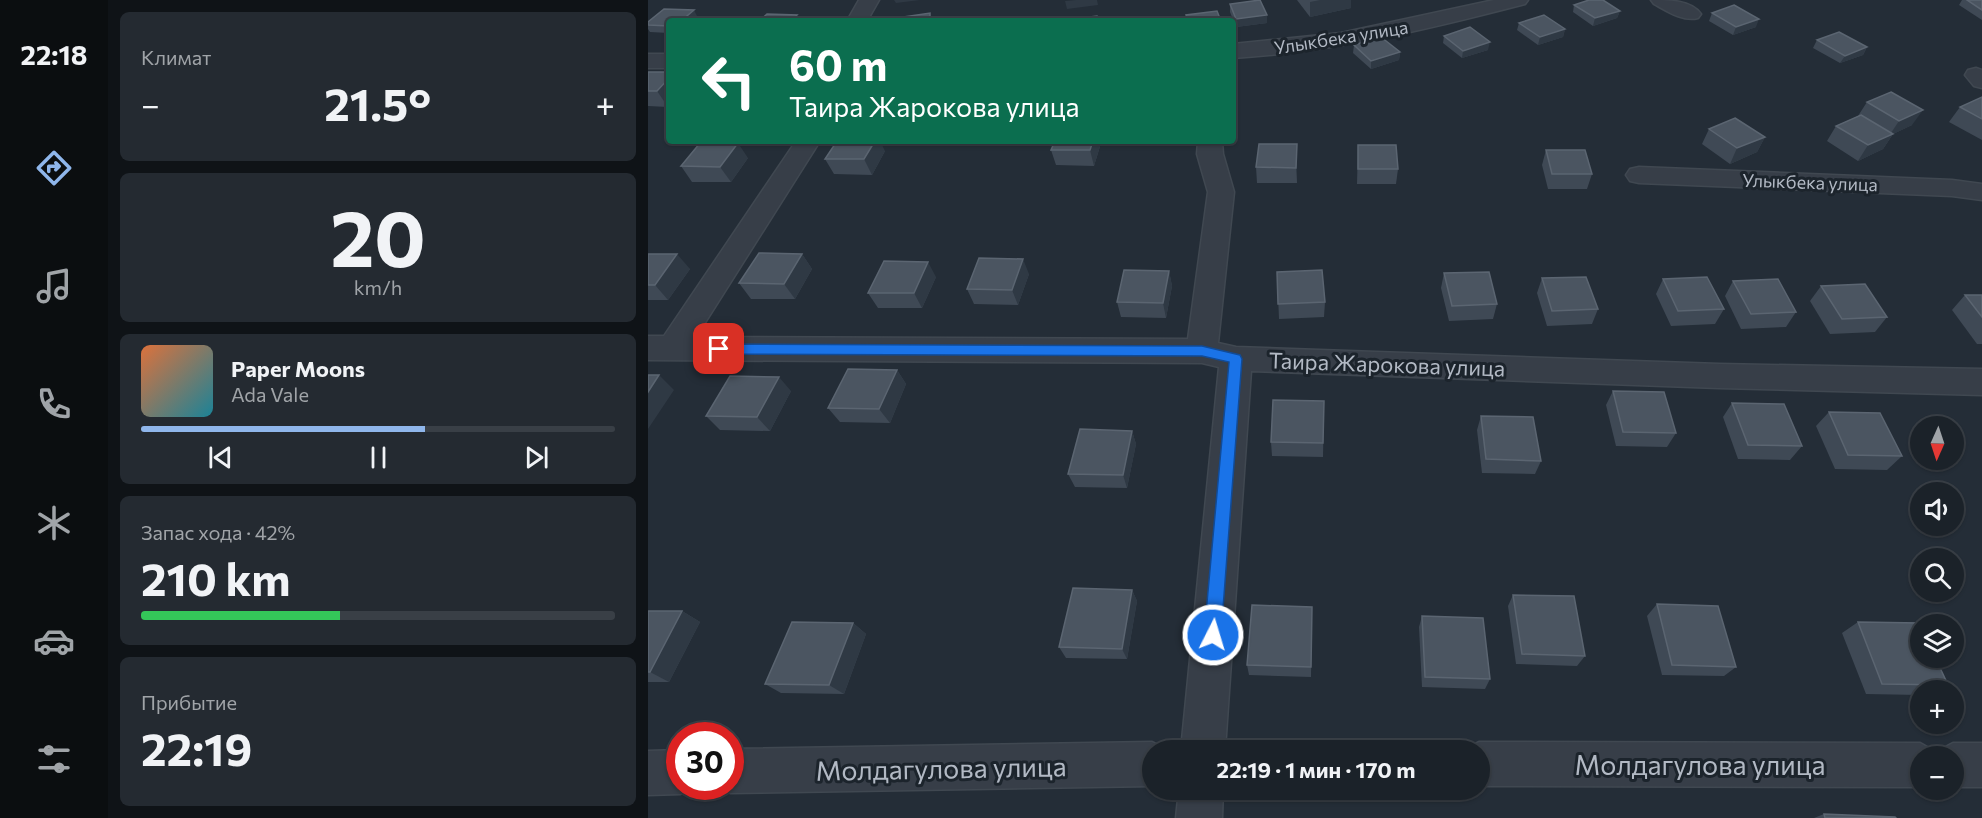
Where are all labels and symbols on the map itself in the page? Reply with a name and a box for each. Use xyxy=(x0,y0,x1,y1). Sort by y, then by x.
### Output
street label: Улыкбека улица xyxy=(1272,16,1410,58)
street label: Улыкбека улица xyxy=(1742,169,1878,195)
pin xyxy=(693,323,744,374)
street label: Таира Жарокова улица xyxy=(1268,346,1506,382)
north arrow xyxy=(1910,416,1964,470)
position arrow xyxy=(1181,603,1245,667)
speed limit sign: 30 xyxy=(666,722,744,800)
street label: Молдагулова улица xyxy=(1574,748,1826,781)
street label: Молдагулова улица xyxy=(815,749,1067,787)

